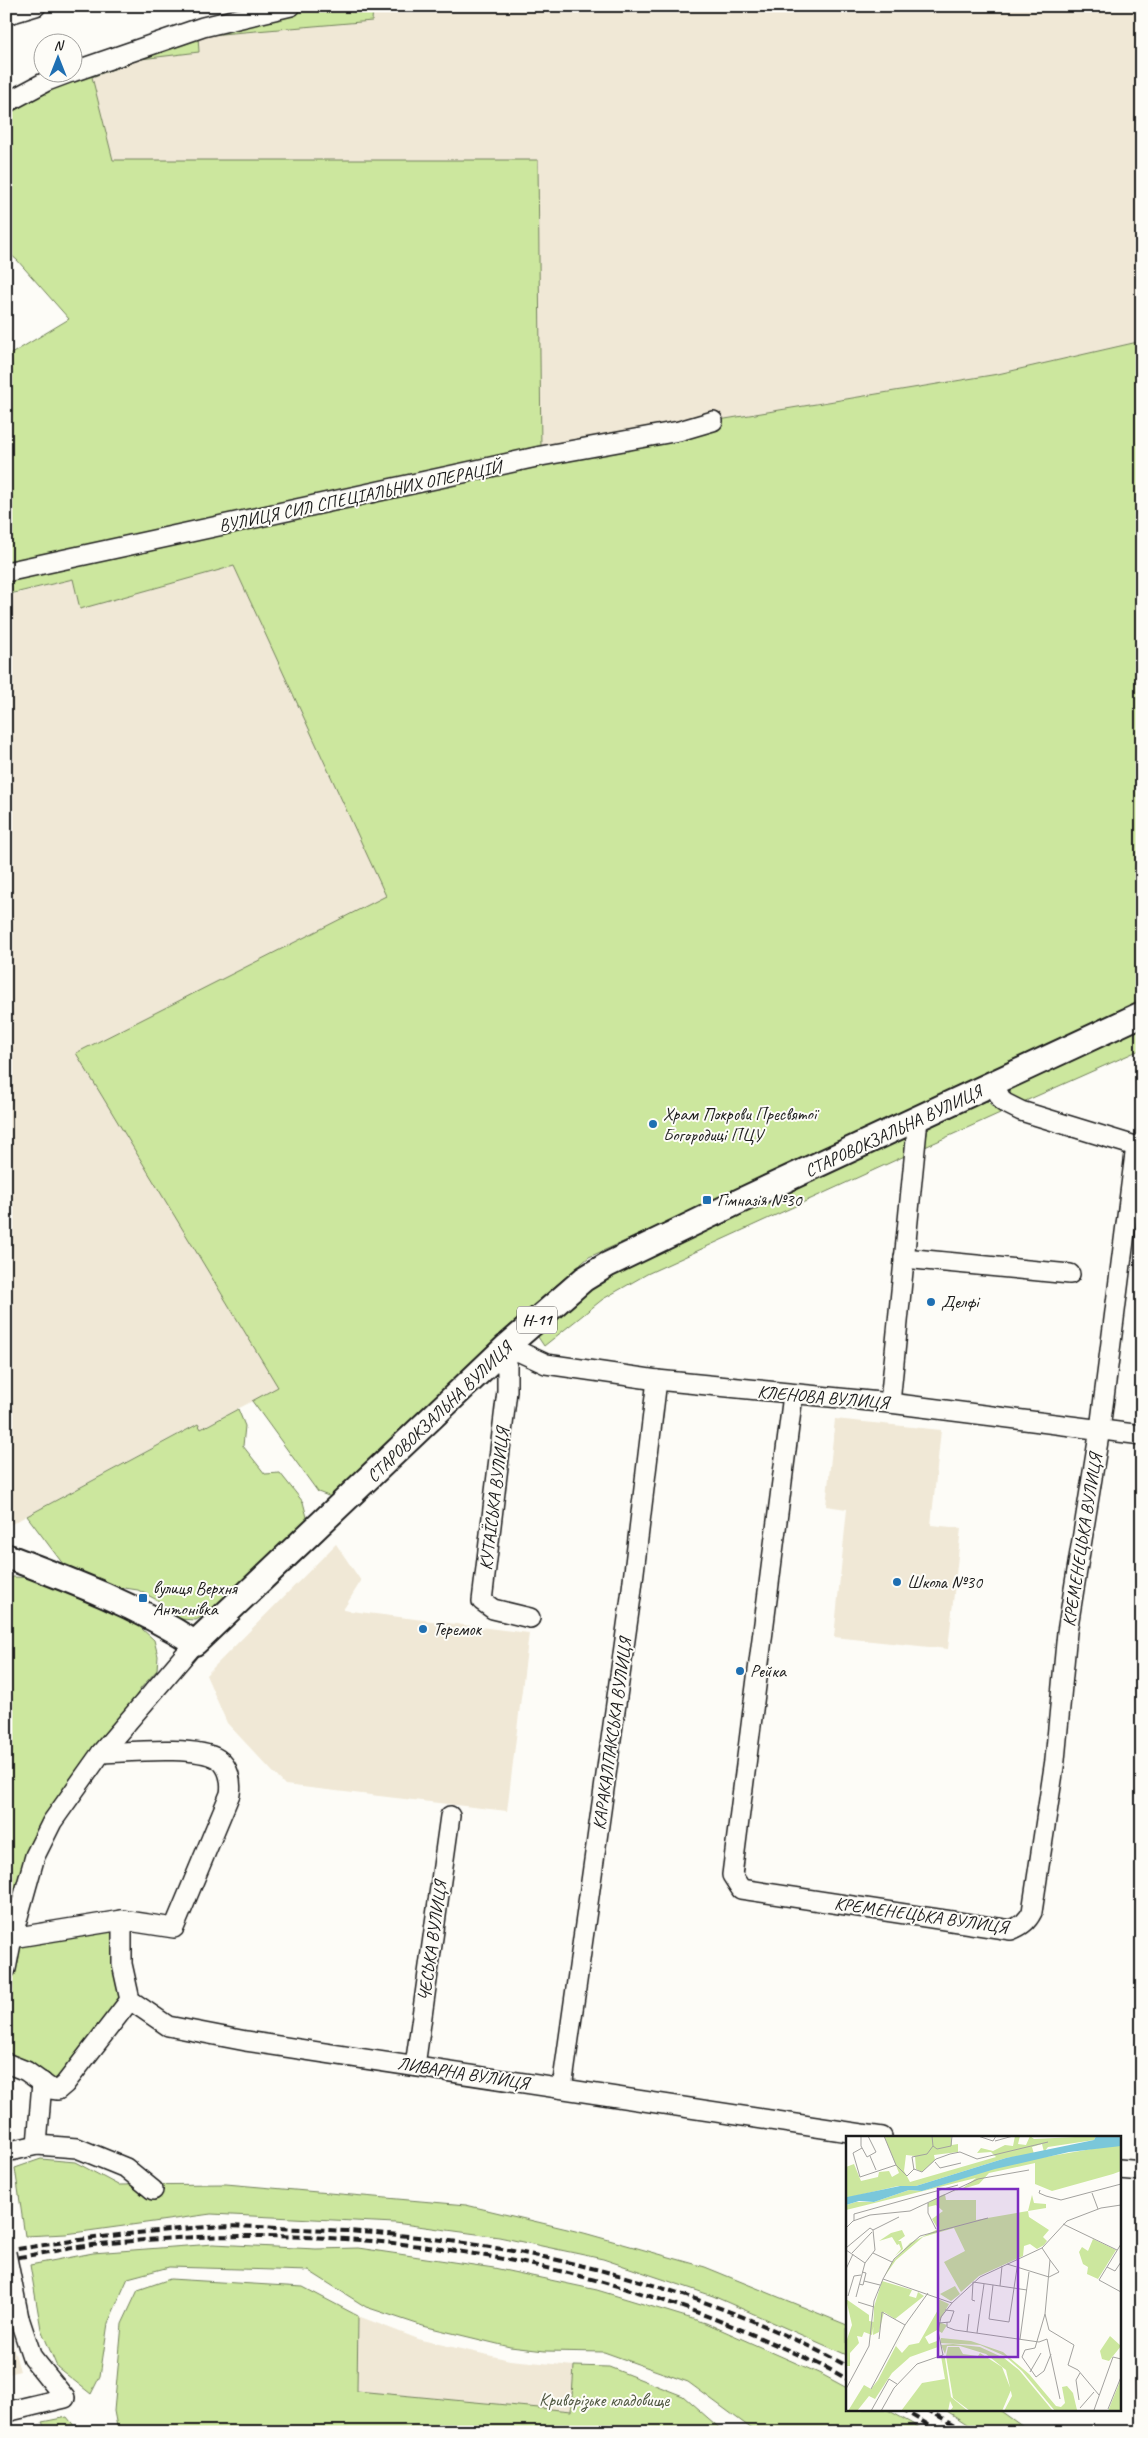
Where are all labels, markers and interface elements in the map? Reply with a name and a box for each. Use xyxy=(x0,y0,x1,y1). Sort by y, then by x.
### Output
north arrow xyxy=(32,32,82,82)
text: N xyxy=(54,37,65,54)
street label: ВУЛИЦЯ СИЛ СПЕЦІАЛЬНИХ ОПЕРАЦІЙ xyxy=(217,455,506,537)
street label: СТАРОВОКЗАЛЬНА ВУЛИЦЯ xyxy=(801,1079,988,1182)
place label: Храм Покрови Пресвятої Богородиці ПЦУ xyxy=(663,1103,820,1146)
marker: Храм Покрови Пресвятої Богородиці ПЦУ xyxy=(647,1118,659,1130)
place label: Гімназія №30 xyxy=(717,1189,804,1211)
marker: Гімназія №30 xyxy=(701,1194,713,1206)
place label: Делфі xyxy=(941,1291,981,1313)
marker: Делфі xyxy=(925,1296,937,1308)
road number: Н-11 xyxy=(517,1306,557,1334)
street label: СТАРОВОКЗАЛЬНА ВУЛИЦЯ xyxy=(362,1335,518,1487)
street label: КЛЕНОВА ВУЛИЦЯ xyxy=(757,1380,892,1414)
street label: КУТАЇСЬКА ВУЛИЦЯ xyxy=(474,1424,514,1571)
street label: КРЕМЕНЕЦЬКА ВУЛИЦЯ xyxy=(1057,1449,1107,1628)
place label: Школа №30 xyxy=(907,1571,984,1593)
marker: Школа №30 xyxy=(891,1576,903,1588)
place label: вулиця Верхня Антонівка xyxy=(153,1577,238,1620)
marker: вулиця Верхня Антонівка xyxy=(137,1592,149,1604)
place label: Теремок xyxy=(433,1618,483,1640)
marker: Теремок xyxy=(417,1623,429,1635)
street label: КАРАКАЛПАКСЬКА ВУЛИЦЯ xyxy=(588,1634,637,1831)
place label: Рейка xyxy=(750,1660,787,1682)
marker: Рейка xyxy=(734,1665,746,1677)
street label: ЧЕСЬКА ВУЛИЦЯ xyxy=(413,1877,452,2002)
street label: КРЕМЕНЕЦЬКА ВУЛИЦЯ xyxy=(833,1892,1012,1938)
street label: ЛИВАРНА ВУЛИЦЯ xyxy=(396,2052,533,2095)
inset map xyxy=(846,2136,1120,2410)
park label: Криворізьке кладовище xyxy=(539,2389,670,2412)

